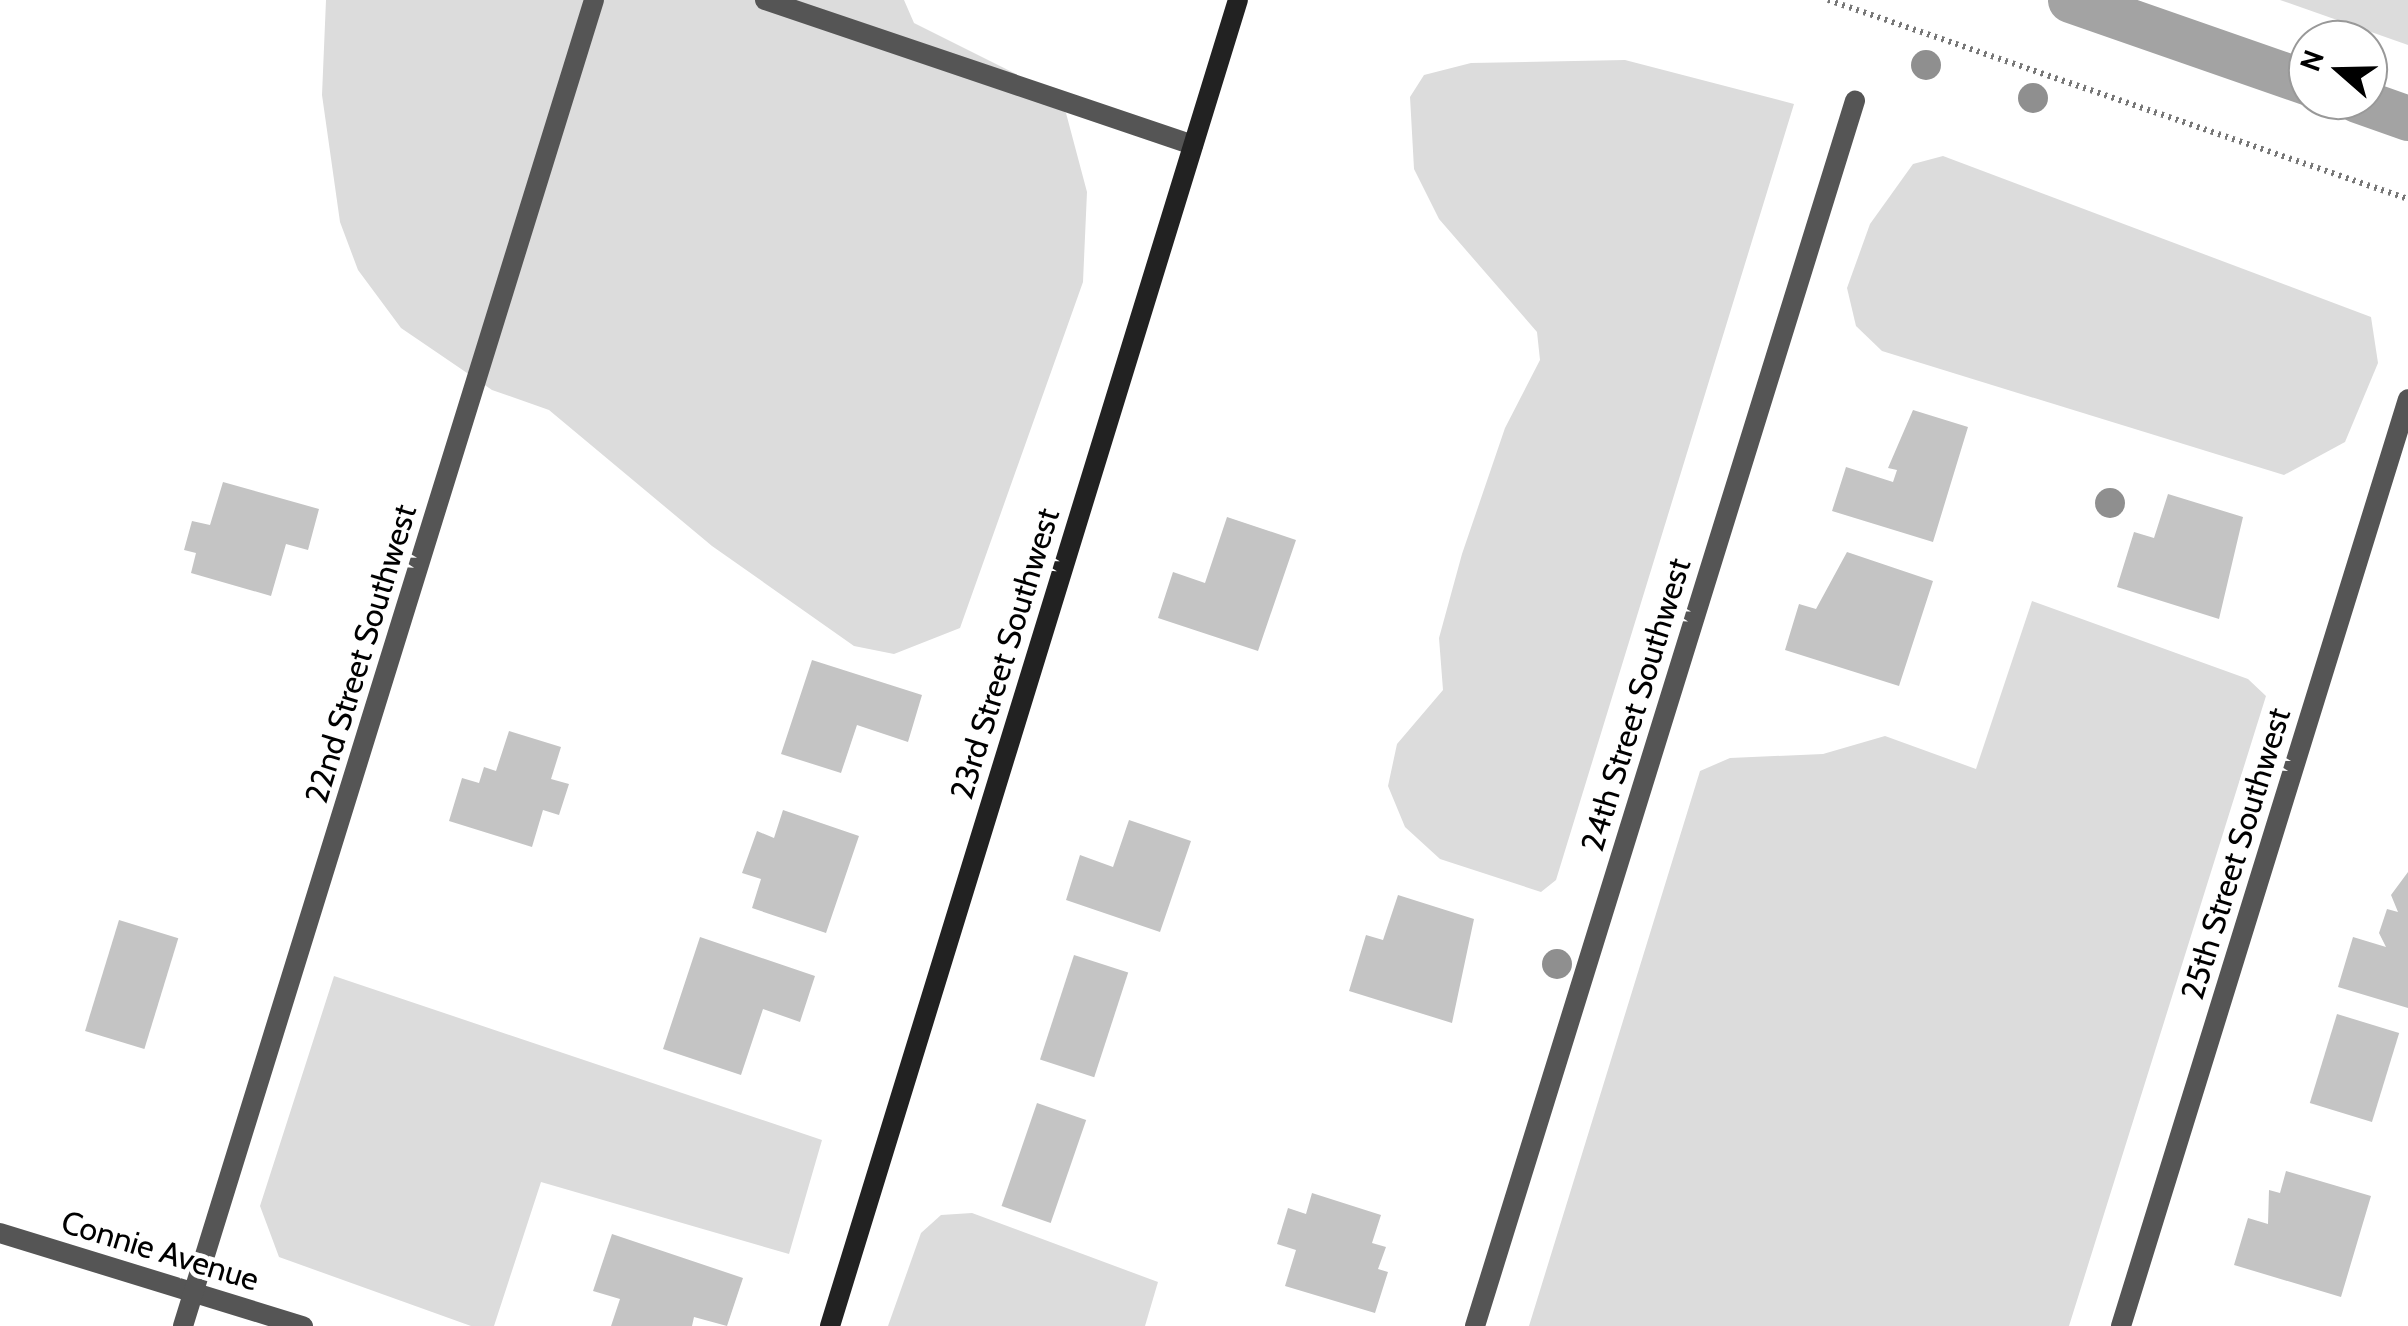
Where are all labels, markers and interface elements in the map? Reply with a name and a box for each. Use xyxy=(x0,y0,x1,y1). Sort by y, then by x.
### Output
north arrow xyxy=(2288,20,2388,120)
text: N xyxy=(2292,45,2331,76)
street label: 22nd Street Southwest xyxy=(297,500,425,808)
street label: 23rd Street Southwest xyxy=(942,504,1068,804)
street label: 24th Street Southwest xyxy=(1573,554,1699,856)
street label: 25th Street Southwest xyxy=(2173,703,2299,1005)
street label: Connie Avenue xyxy=(57,1203,263,1299)

